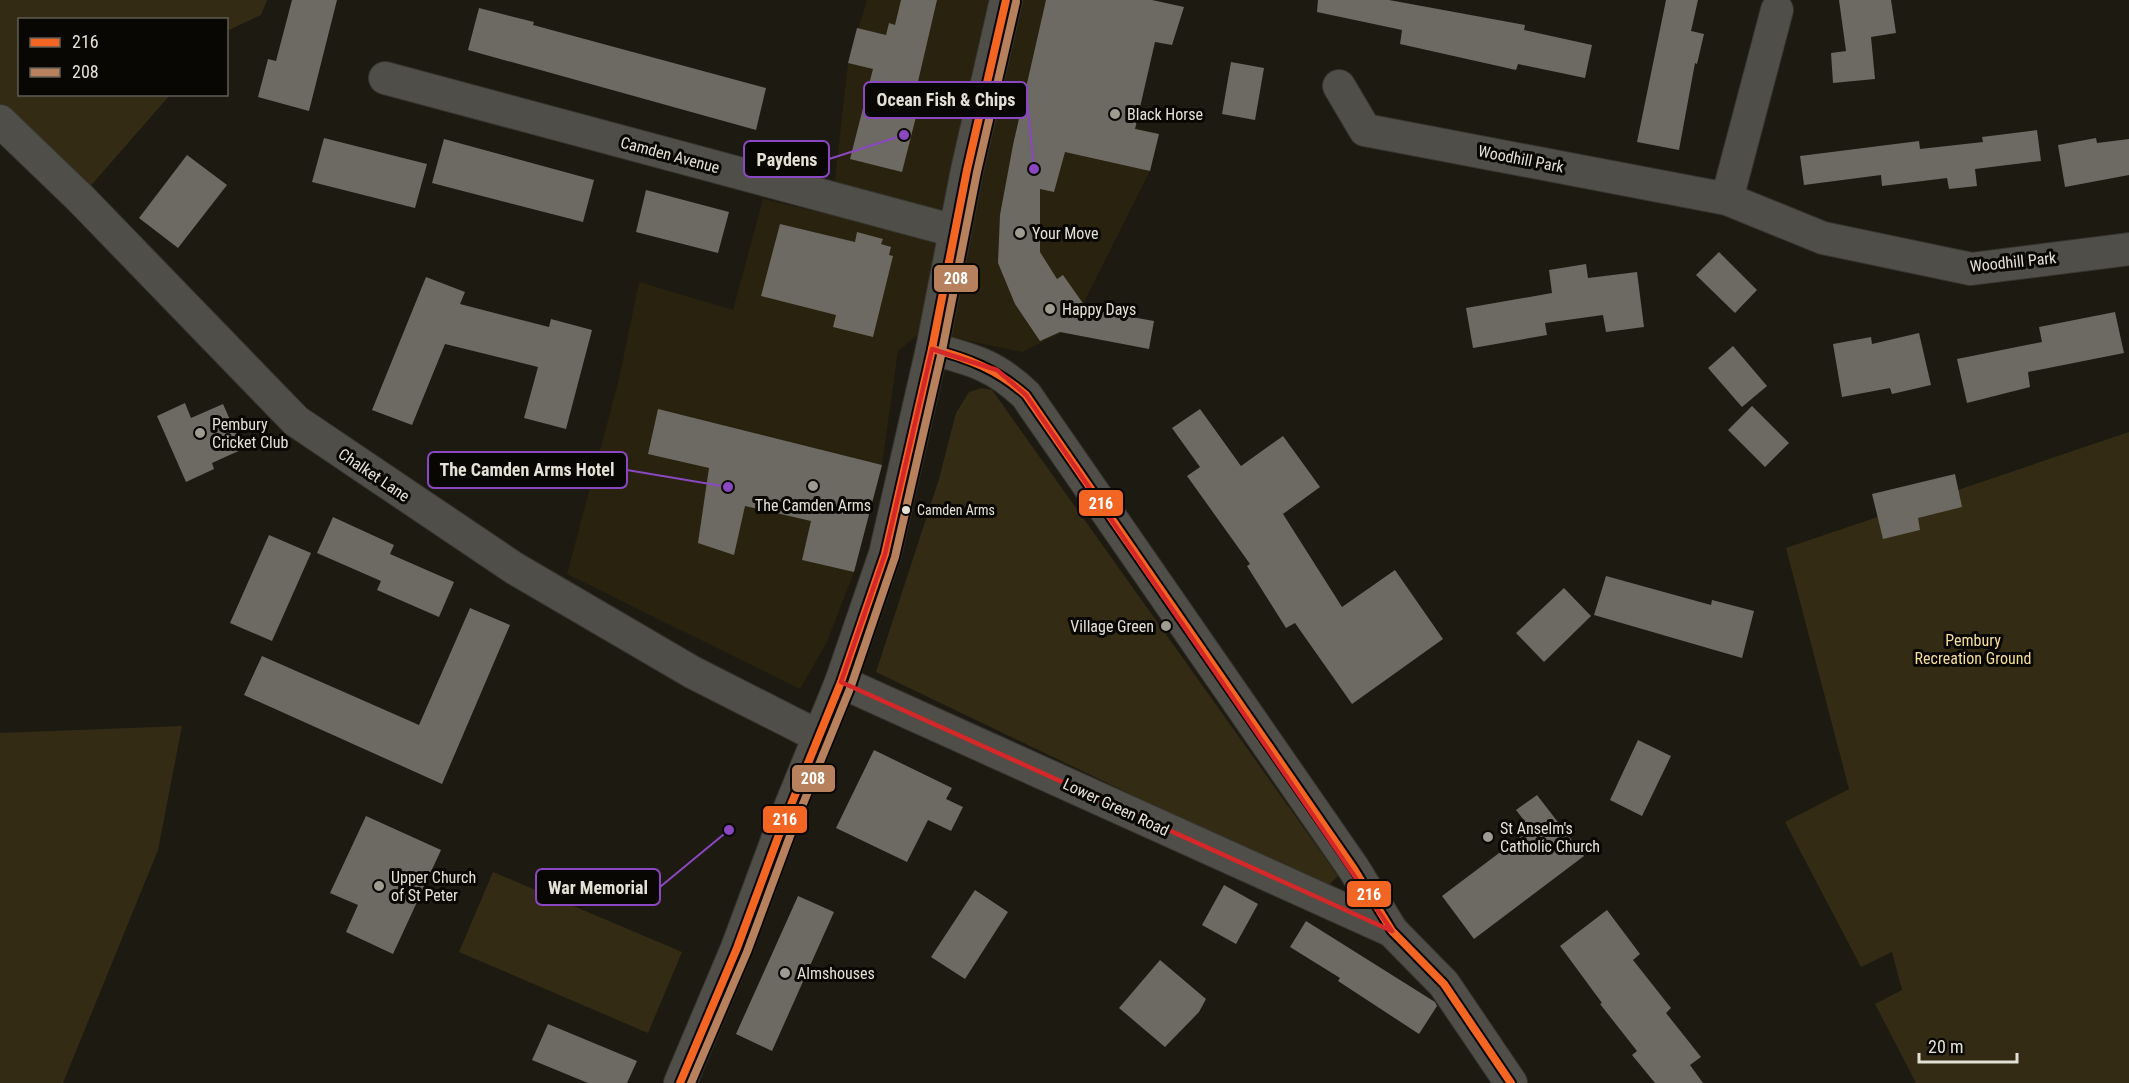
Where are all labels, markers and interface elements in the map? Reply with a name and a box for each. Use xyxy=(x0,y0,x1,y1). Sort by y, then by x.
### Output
legend xyxy=(18,18,228,96)
text: 216 xyxy=(72,31,99,52)
text: 208 xyxy=(72,61,99,82)
callout: Ocean Fish & Chips xyxy=(864,82,1027,118)
text: Ocean Fish & Chips xyxy=(877,89,1015,110)
place label: Black Horse xyxy=(1127,105,1203,124)
marker: Black Horse xyxy=(1108,107,1122,121)
street label: Camden Avenue xyxy=(618,133,722,177)
callout: Paydens xyxy=(744,141,829,177)
street label: Woodhill Park xyxy=(1477,141,1566,177)
text: Paydens xyxy=(757,149,817,170)
place label: Your Move xyxy=(1032,224,1098,243)
marker: Your Move xyxy=(1013,226,1027,240)
street label: Woodhill Park xyxy=(1969,248,2058,276)
line badge: 208 xyxy=(933,264,979,293)
text: 208 xyxy=(944,269,968,288)
place label: Happy Days xyxy=(1062,300,1136,319)
marker: Happy Days xyxy=(1043,302,1057,316)
place label: Pembury Cricket Club xyxy=(212,415,288,452)
marker: Pembury Cricket Club xyxy=(193,426,207,440)
street label: Chalket Lane xyxy=(335,444,413,506)
callout: The Camden Arms Hotel xyxy=(428,452,627,488)
text: The Camden Arms Hotel xyxy=(439,459,615,480)
marker: The Camden Arms xyxy=(806,479,820,493)
line badge: 216 xyxy=(1078,489,1124,517)
text: 216 xyxy=(1089,494,1113,513)
place label: The Camden Arms xyxy=(755,496,871,515)
place label: Camden Arms xyxy=(917,502,995,518)
marker: Camden Arms xyxy=(900,504,912,516)
place label: Village Green xyxy=(1070,617,1154,636)
marker: Village Green xyxy=(1159,619,1173,633)
park label: Pembury Recreation Ground xyxy=(1915,631,2031,668)
line badge: 208 xyxy=(791,764,836,793)
text: 208 xyxy=(801,769,825,788)
street label: Lower Green Road xyxy=(1060,774,1172,840)
line badge: 216 xyxy=(762,805,808,834)
text: 216 xyxy=(773,810,797,829)
place label: St Anselm's Catholic Church xyxy=(1500,819,1600,856)
marker: St Anselm's Catholic Church xyxy=(1481,830,1495,844)
place label: Upper Church of St Peter xyxy=(391,868,476,905)
callout: War Memorial xyxy=(536,869,660,905)
text: War Memorial xyxy=(548,877,648,898)
marker: Upper Church of St Peter xyxy=(372,879,386,893)
line badge: 216 xyxy=(1346,880,1392,908)
text: 216 xyxy=(1357,885,1381,904)
place label: Almshouses xyxy=(797,964,875,983)
marker: Almshouses xyxy=(778,966,792,980)
scale bar xyxy=(1919,1026,2016,1064)
text: 20 m xyxy=(1928,1036,1963,1057)

